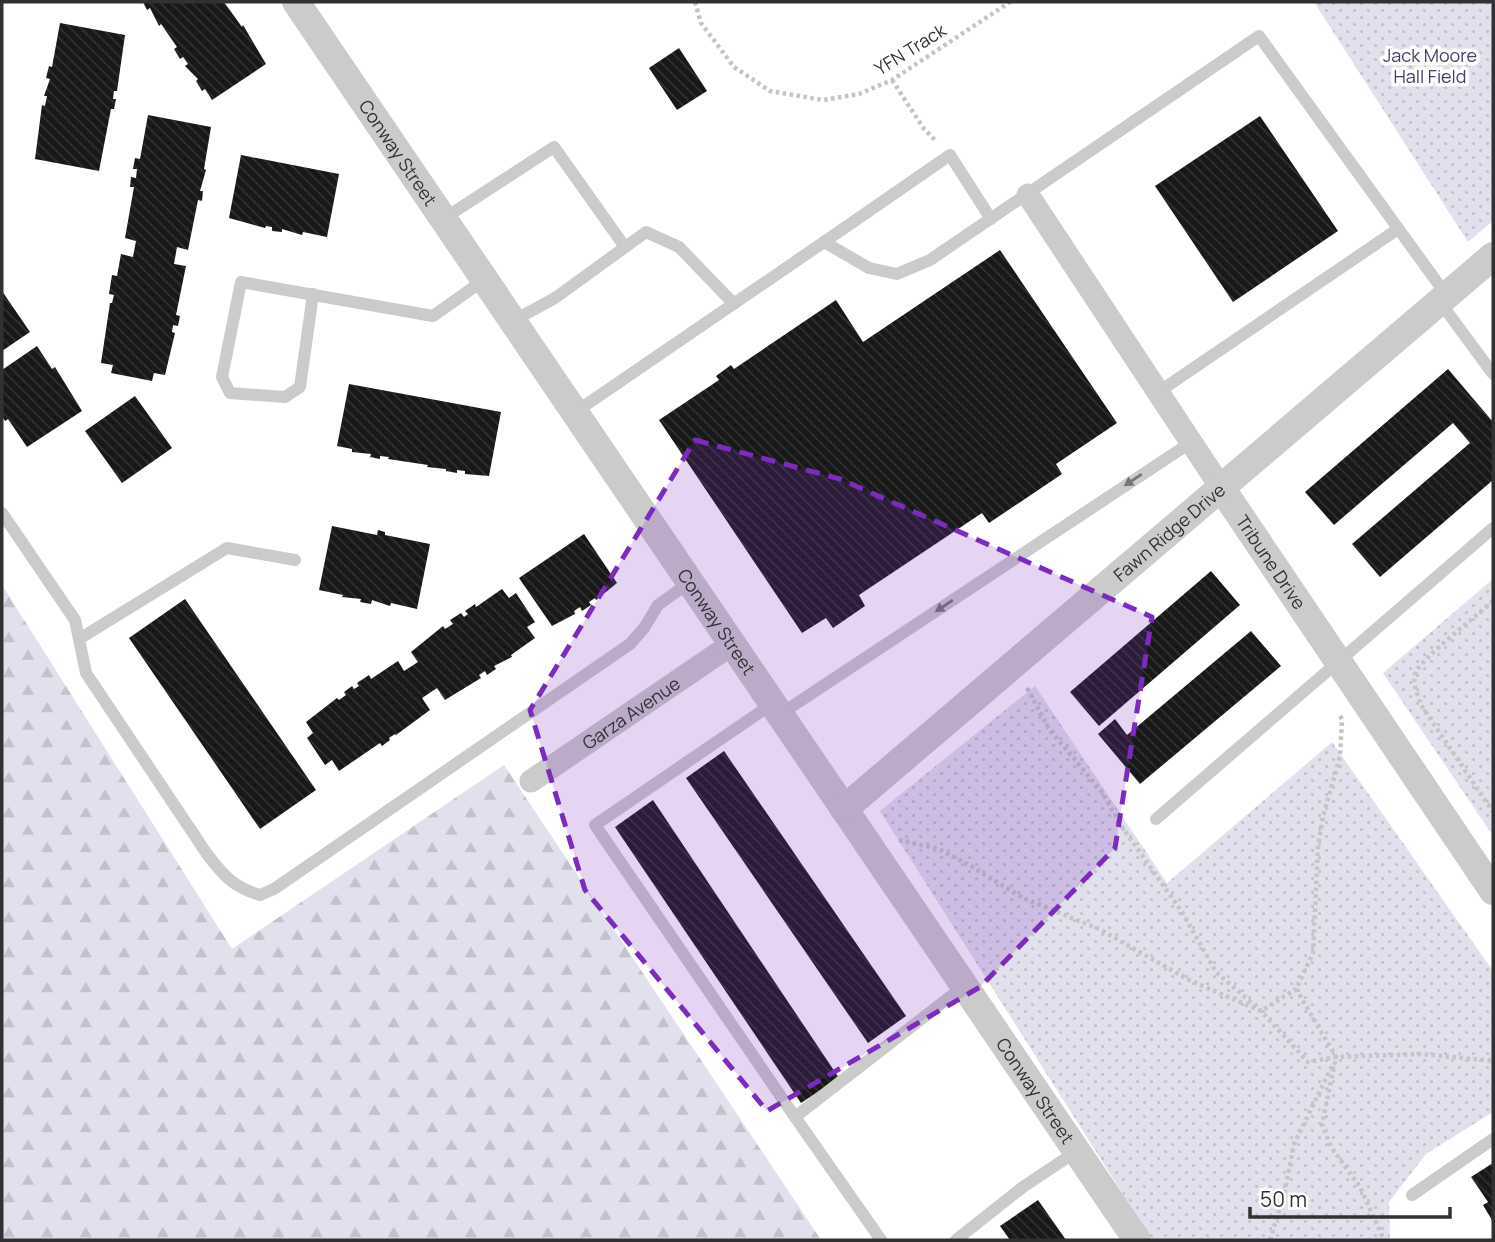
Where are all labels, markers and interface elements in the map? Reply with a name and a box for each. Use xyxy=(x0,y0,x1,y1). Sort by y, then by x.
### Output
street label: YFN Track xyxy=(870,17,951,80)
park label: Jack Moore Hall Field xyxy=(1383,43,1477,88)
street label: Conway Street xyxy=(354,95,443,210)
one-way arrow xyxy=(1124,474,1143,487)
street label: Fawn Ridge Drive xyxy=(1108,478,1230,586)
street label: Tribune Drive xyxy=(1231,510,1312,614)
street label: Conway Street xyxy=(672,564,761,679)
one-way arrow xyxy=(935,599,953,613)
street label: Garza Avenue xyxy=(577,671,685,755)
street label: Conway Street xyxy=(991,1033,1080,1148)
scale bar xyxy=(1250,1176,1450,1220)
text: 50 m xyxy=(1260,1185,1307,1213)

